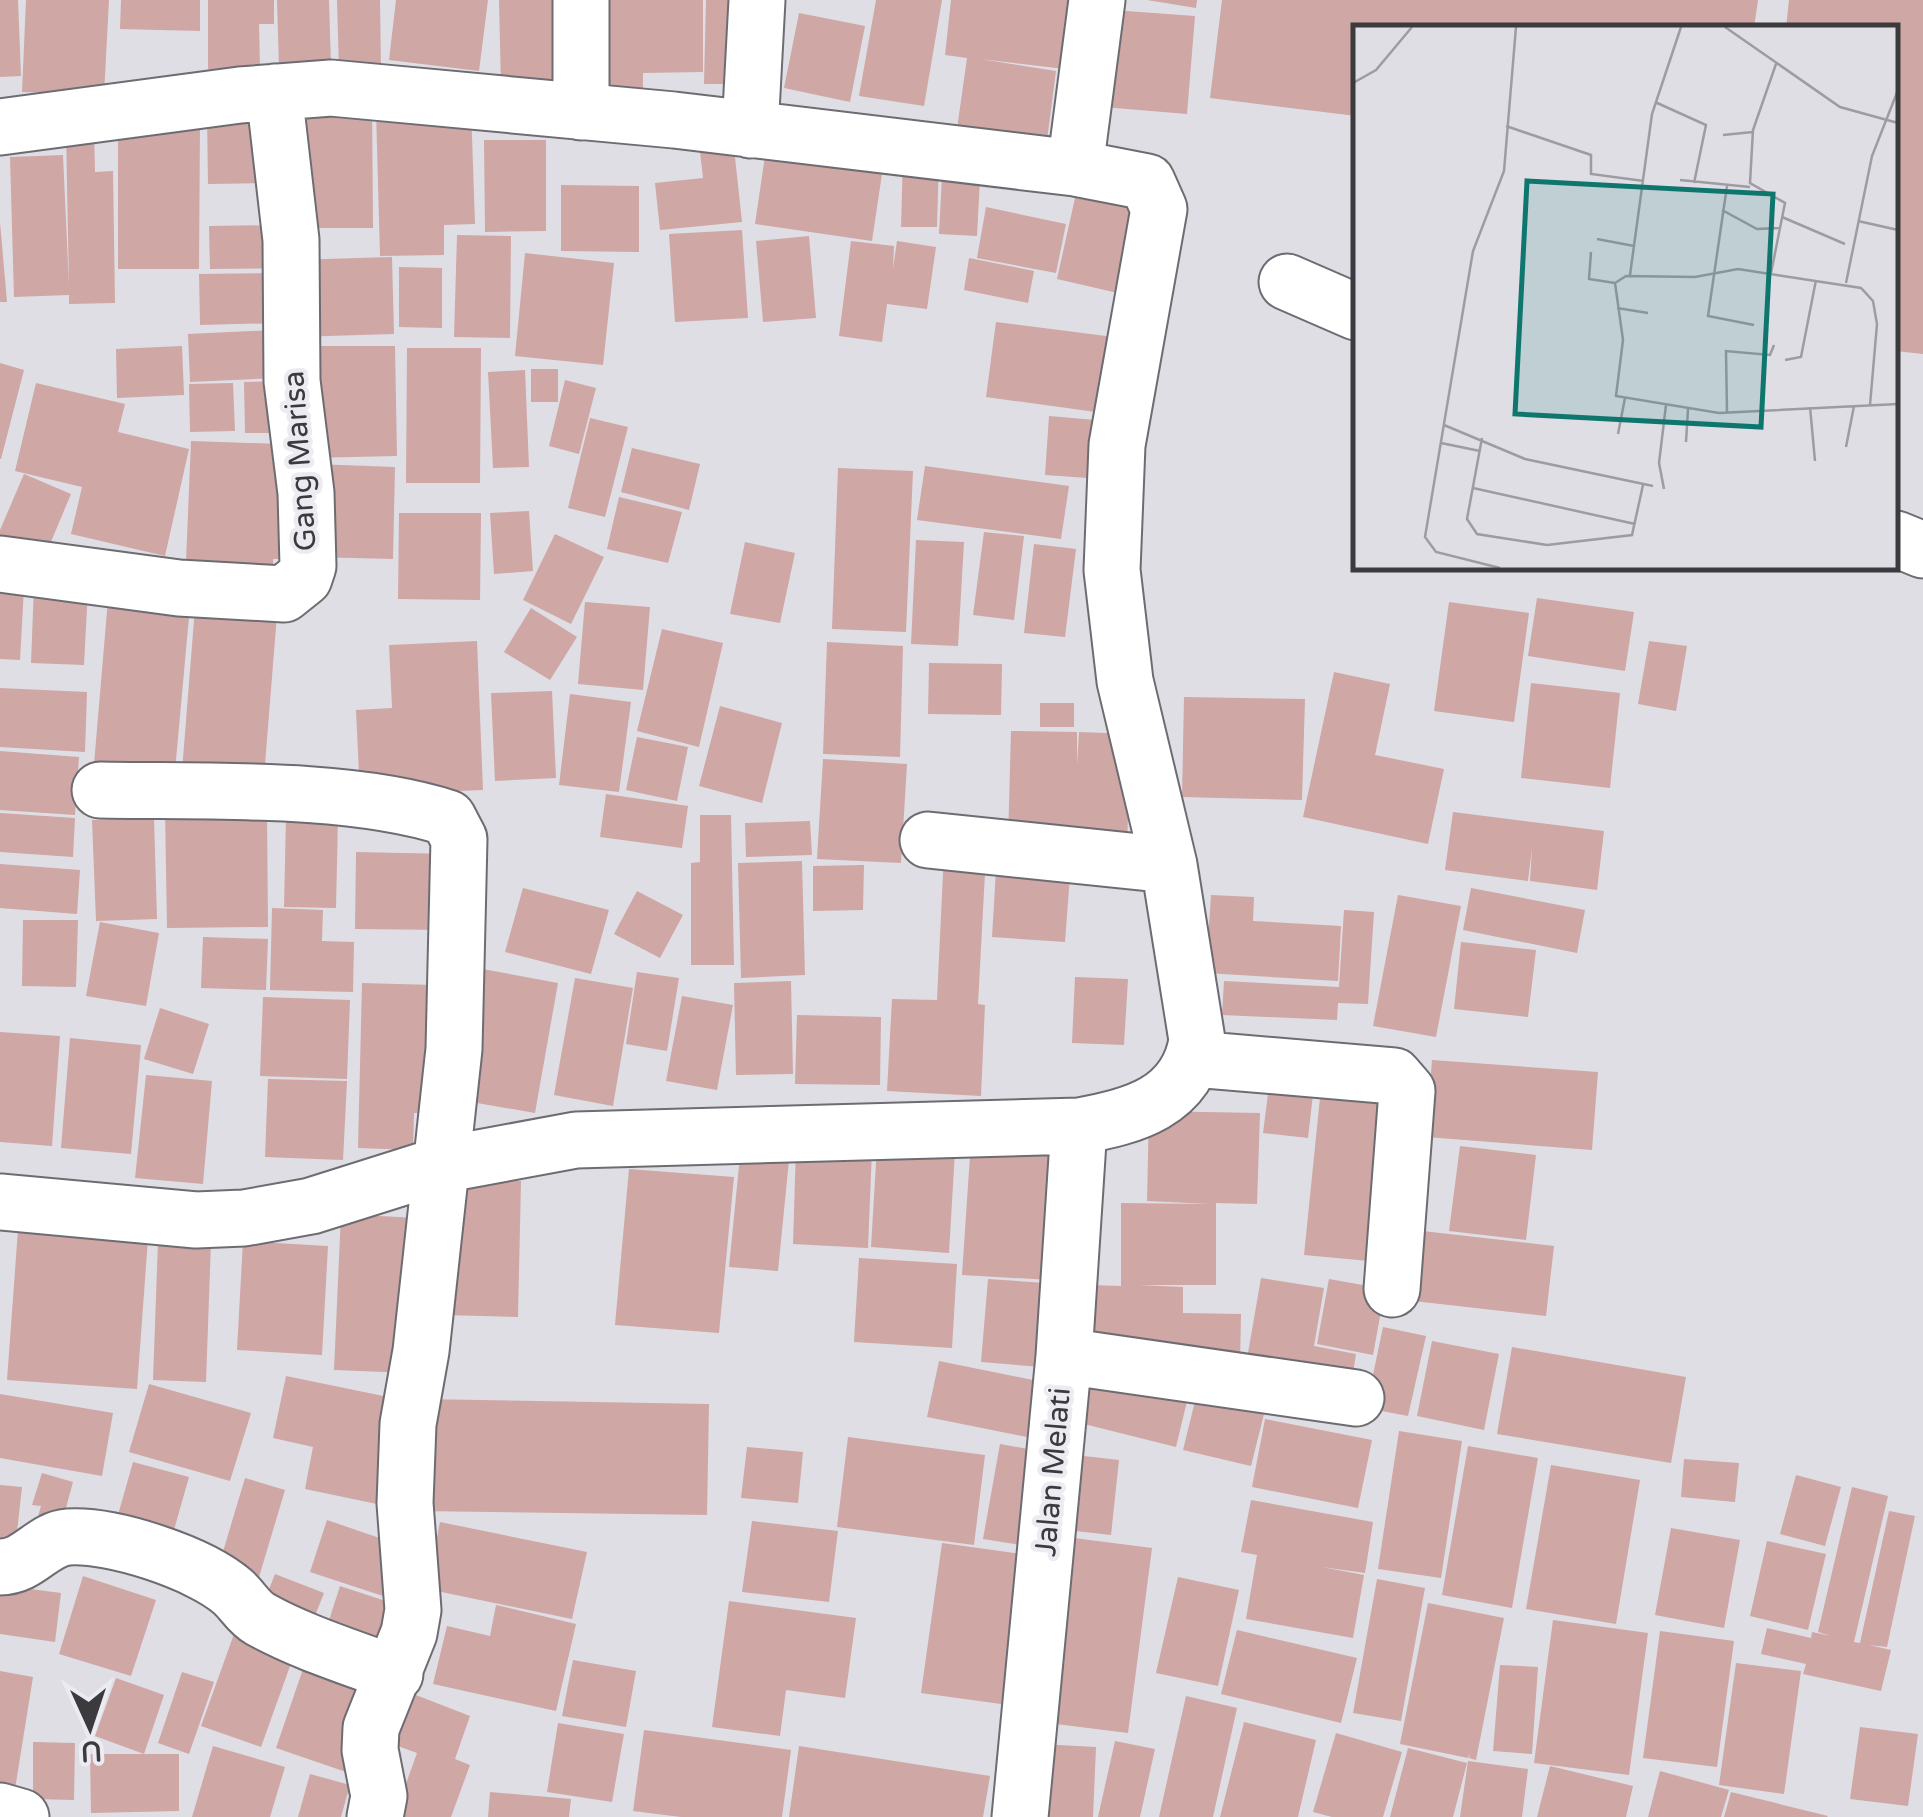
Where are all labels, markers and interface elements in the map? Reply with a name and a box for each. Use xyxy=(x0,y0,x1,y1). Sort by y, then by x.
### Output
inset map xyxy=(1353,25,1898,570)
street label: Gang Marisa xyxy=(275,370,325,552)
street label: Jalan Melati xyxy=(1027,1386,1079,1558)
north arrow xyxy=(40,1677,140,1777)
text: U xyxy=(80,1733,103,1768)

